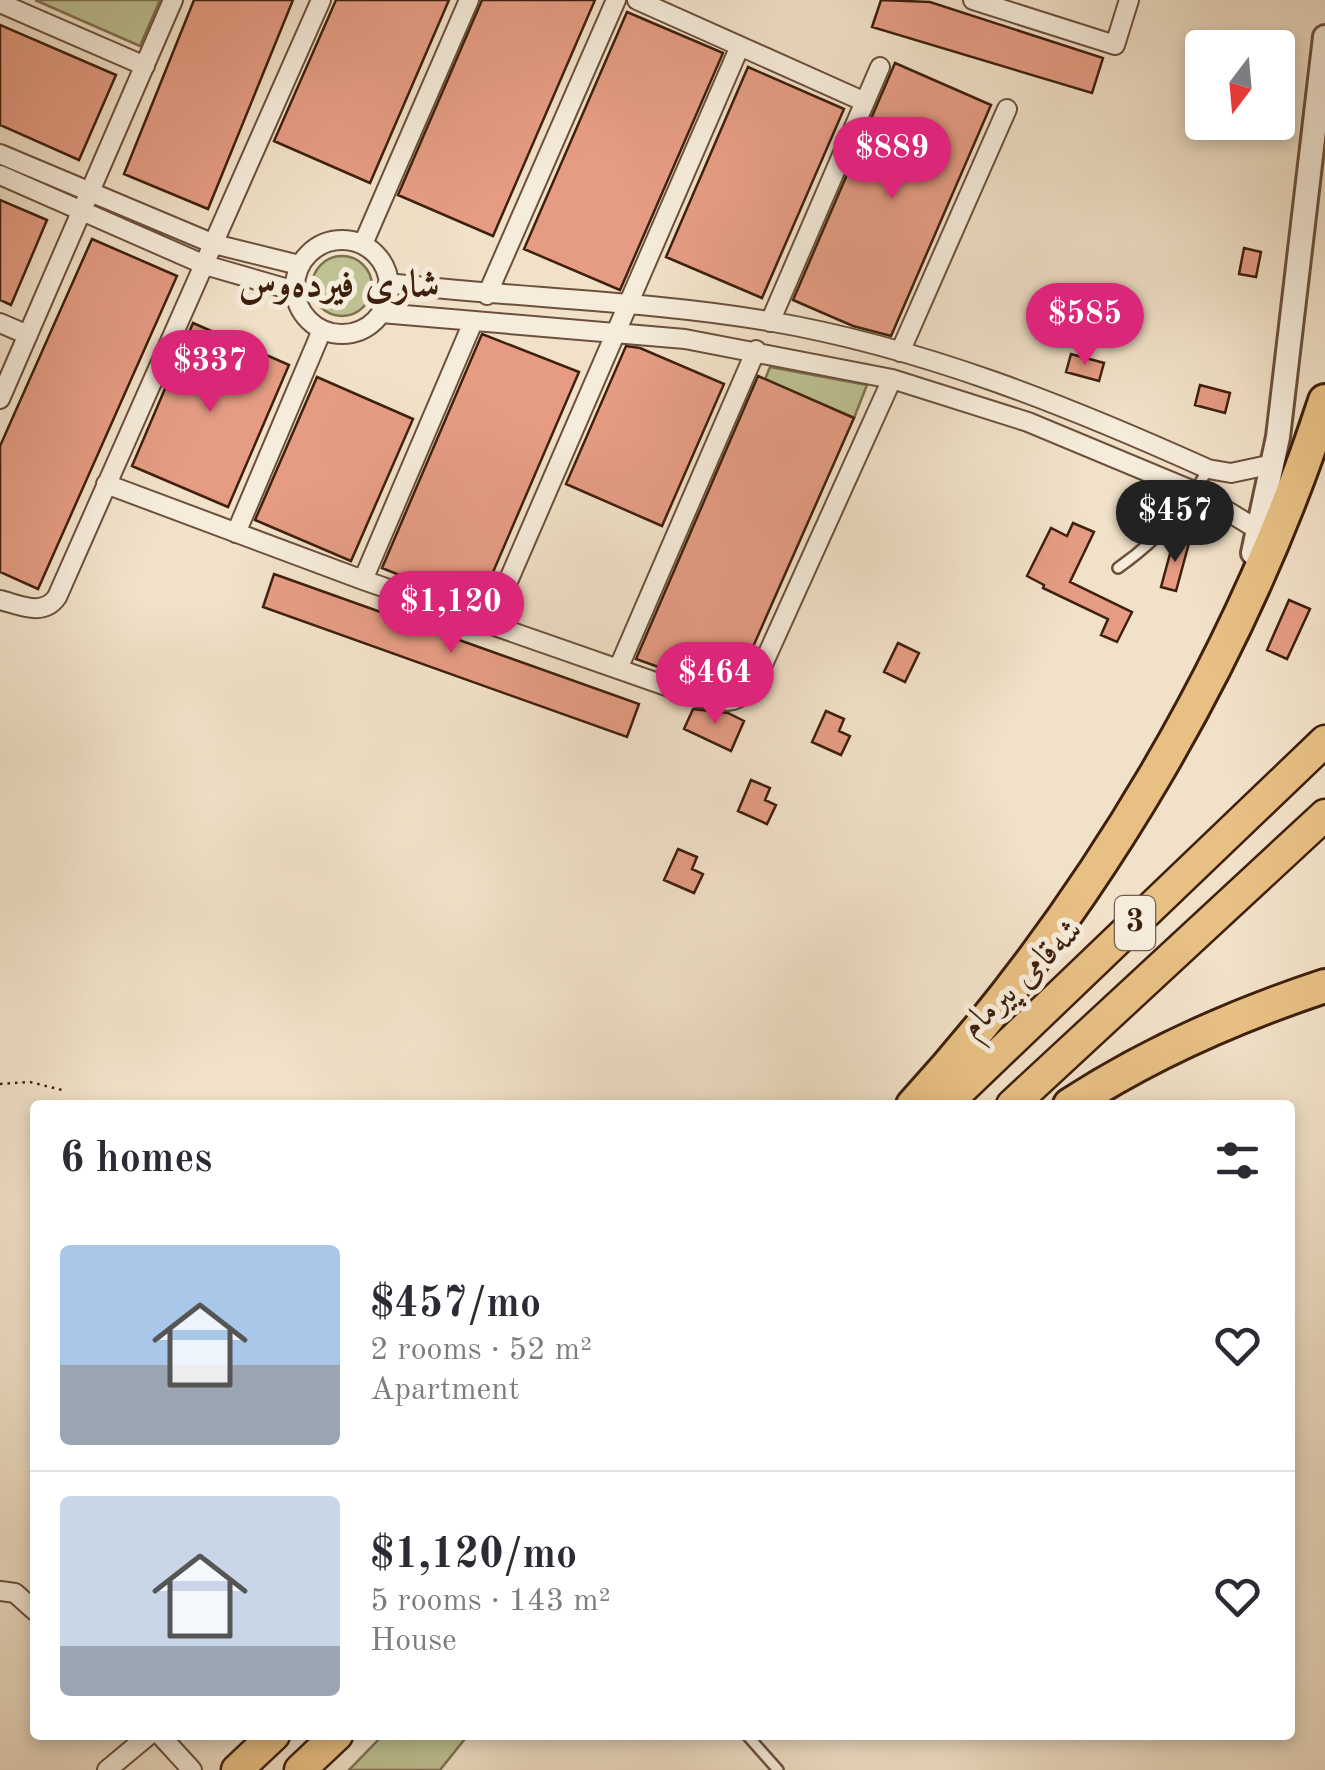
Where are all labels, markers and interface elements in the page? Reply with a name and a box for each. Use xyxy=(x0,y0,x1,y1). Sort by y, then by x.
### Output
north arrow xyxy=(1185,30,1295,140)
map controls xyxy=(1185,30,1295,140)
pin: $889 xyxy=(833,117,951,202)
text: $889 xyxy=(855,133,929,165)
district label: شاری فیردەوس xyxy=(238,267,440,306)
pin: $585 xyxy=(1026,283,1144,368)
text: $585 xyxy=(1048,299,1122,331)
pin: $337 xyxy=(151,330,269,415)
text: $337 xyxy=(173,346,247,378)
pin: $457 xyxy=(1116,480,1234,565)
text: $457 xyxy=(1138,496,1212,528)
pin: $1,120 xyxy=(370,571,532,656)
text: $1,120 xyxy=(400,587,502,619)
pin: $464 xyxy=(656,642,774,727)
text: $464 xyxy=(678,658,752,690)
road number: 3 xyxy=(1115,896,1155,950)
street label: شەقامی پیرمام xyxy=(954,913,1097,1053)
icon: filters xyxy=(1210,1133,1265,1188)
text: 6 homes xyxy=(60,1139,212,1181)
text: $457/mo xyxy=(370,1284,541,1326)
icon: home xyxy=(140,1285,260,1405)
icon: heart xyxy=(1210,1318,1265,1373)
text: 2 rooms · 52 m² xyxy=(370,1335,592,1367)
text: Apartment xyxy=(370,1375,520,1407)
text: $1,120/mo xyxy=(370,1535,577,1577)
icon: home xyxy=(140,1536,260,1656)
icon: heart xyxy=(1210,1569,1265,1624)
text: 5 rooms · 143 m² xyxy=(370,1586,611,1618)
text: House xyxy=(370,1626,457,1658)

